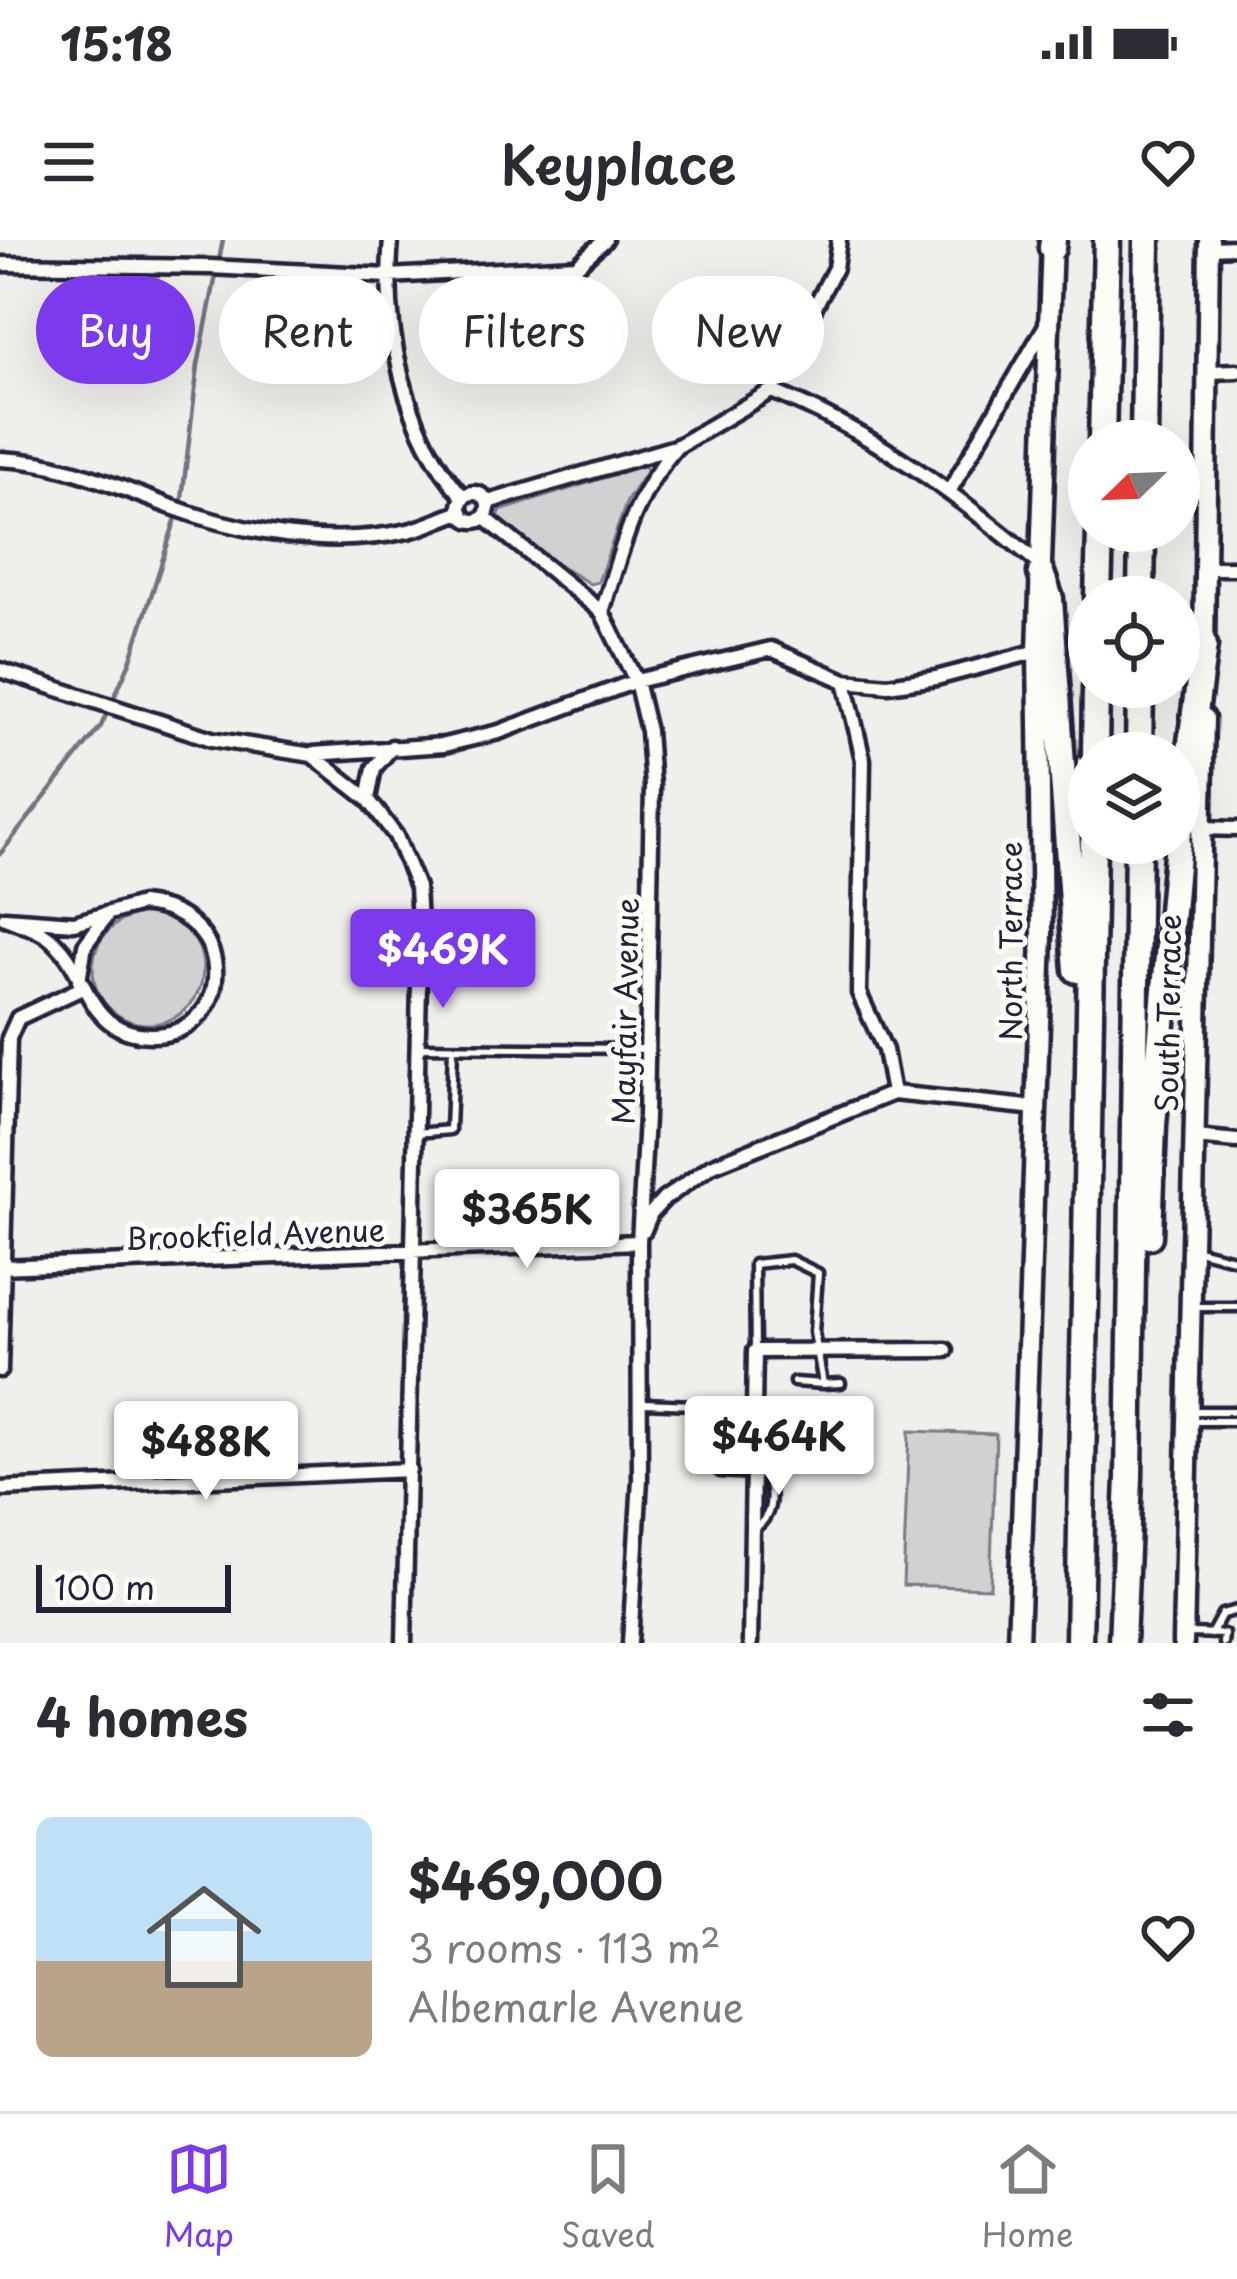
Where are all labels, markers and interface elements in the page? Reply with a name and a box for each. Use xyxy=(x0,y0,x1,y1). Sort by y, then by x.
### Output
text: 15:18 xyxy=(60,8,173,76)
text: Keyplace xyxy=(500,122,737,203)
icon: menu xyxy=(36,129,102,195)
icon: heart xyxy=(1135,129,1201,195)
chip: Buy xyxy=(36,276,195,384)
chip: Rent xyxy=(219,276,395,384)
chip: Filters xyxy=(419,276,628,384)
chip: New xyxy=(652,276,824,384)
north arrow xyxy=(1068,420,1200,552)
map controls xyxy=(1068,420,1200,864)
button: locate xyxy=(1068,576,1200,708)
button: layers xyxy=(1068,732,1200,864)
street label: North Terrace xyxy=(987,841,1032,1041)
street label: Mayfair Avenue xyxy=(600,897,648,1125)
pin: $469K xyxy=(359,909,527,1011)
street label: South Terrace xyxy=(1143,914,1191,1112)
text: $469K xyxy=(377,918,509,977)
pin: $365K xyxy=(443,1169,611,1271)
text: $365K xyxy=(461,1178,593,1237)
street label: Brookfield Avenue xyxy=(124,1206,386,1260)
pin: $464K xyxy=(695,1396,863,1498)
pin: $488K xyxy=(122,1401,290,1503)
text: $464K xyxy=(712,1405,846,1464)
text: $488K xyxy=(141,1410,271,1469)
scale bar xyxy=(36,1559,231,1612)
text: 100 m xyxy=(54,1561,155,1611)
text: 4 homes xyxy=(36,1677,248,1754)
icon: filters xyxy=(1135,1682,1201,1748)
text: $469,000 xyxy=(408,1840,663,1917)
icon: home xyxy=(132,1865,276,2009)
icon: heart xyxy=(1135,1904,1201,1970)
text: 3 rooms · 113 m² xyxy=(408,1917,721,1976)
text: Albemarle Avenue xyxy=(408,1976,744,2035)
tab: Map xyxy=(164,2136,234,2258)
tab: Saved xyxy=(561,2136,655,2258)
tab: Home xyxy=(982,2136,1073,2258)

